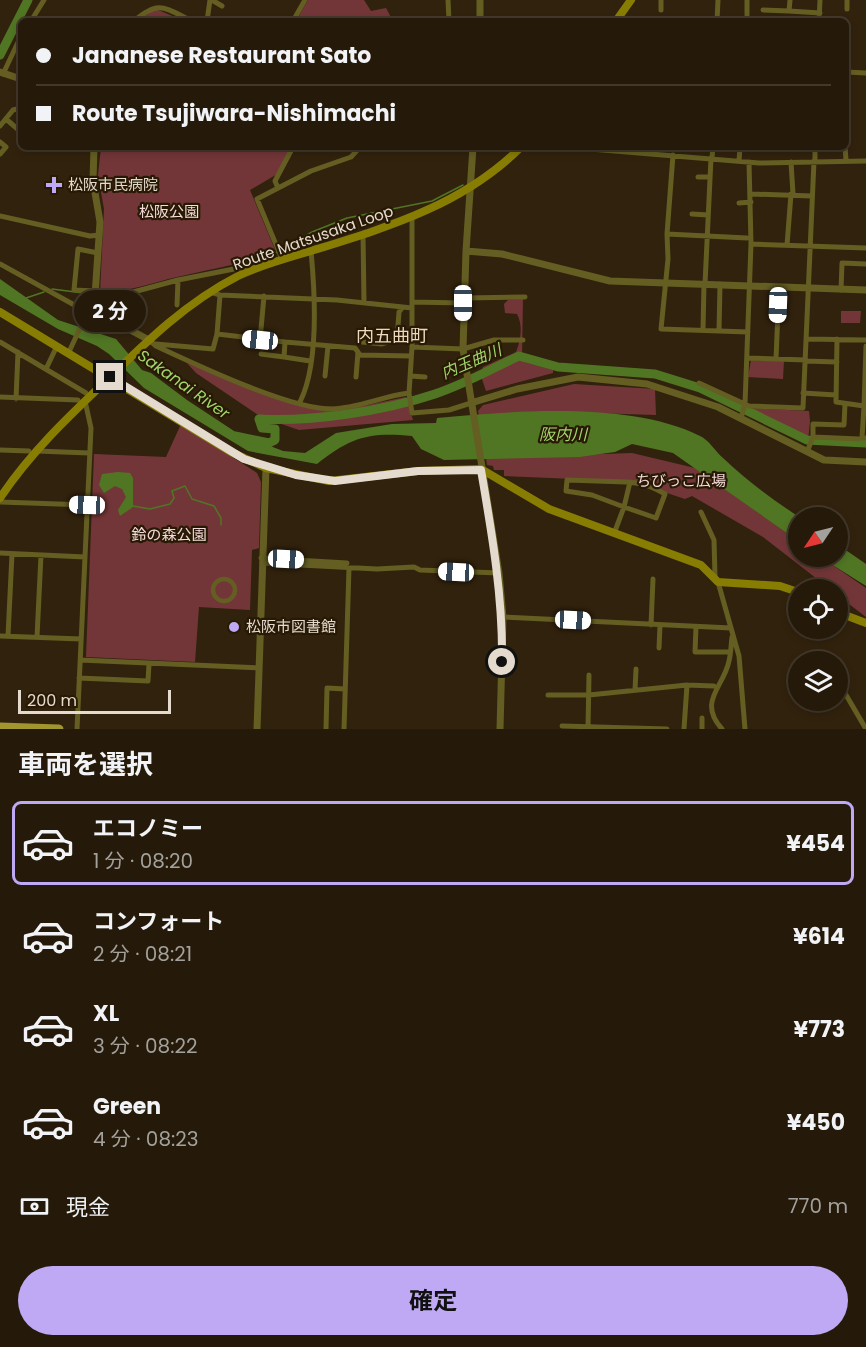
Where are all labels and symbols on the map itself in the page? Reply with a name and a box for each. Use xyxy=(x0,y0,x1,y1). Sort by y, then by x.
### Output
place label: 松阪市民病院 xyxy=(68,174,158,195)
marker: 松阪市民病院 xyxy=(45,176,63,194)
street label: Route Matsusaka Loop xyxy=(230,200,396,275)
park label: 松阪公園 xyxy=(139,201,199,222)
car xyxy=(454,285,472,321)
car xyxy=(768,287,788,323)
callout: 2 分 xyxy=(74,290,146,332)
district label: 内五曲町 xyxy=(356,323,428,348)
car xyxy=(241,329,279,351)
water label: 内玉曲川 xyxy=(437,338,507,385)
water label: Sakanai River xyxy=(133,344,235,425)
route end xyxy=(96,363,123,390)
water label: 阪内川 xyxy=(539,423,589,446)
park label: ちびっこ広場 xyxy=(636,470,726,491)
car xyxy=(69,495,105,515)
north arrow xyxy=(788,507,848,567)
park label: 鈴の森公園 xyxy=(131,524,207,545)
car xyxy=(268,549,304,569)
car xyxy=(438,562,474,582)
car xyxy=(555,610,591,630)
place label: 松阪市図書館 xyxy=(246,616,336,637)
marker: 松阪市図書館 xyxy=(227,620,241,634)
route start xyxy=(488,648,515,675)
scale bar xyxy=(18,687,171,714)

